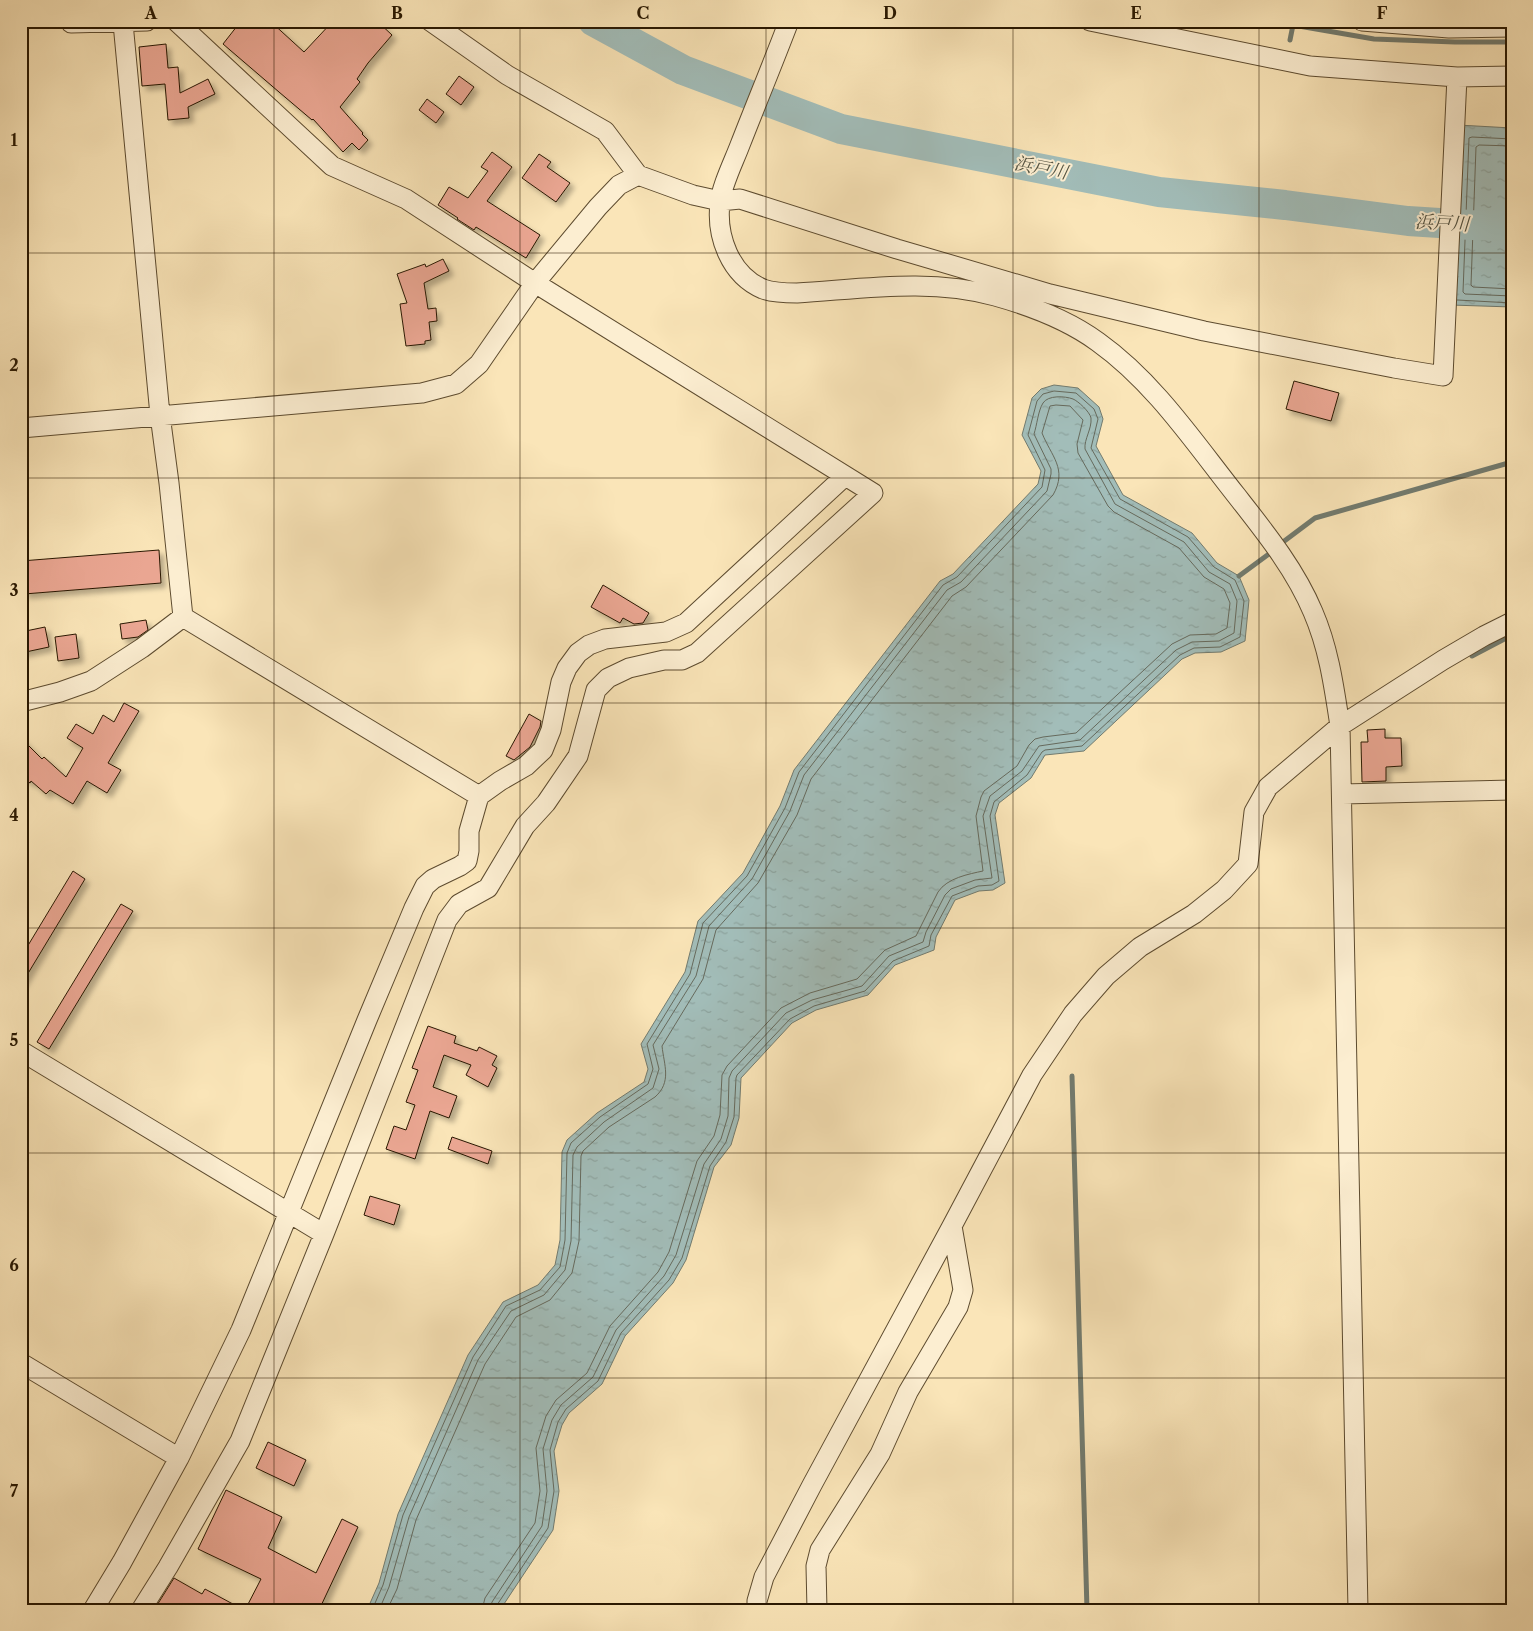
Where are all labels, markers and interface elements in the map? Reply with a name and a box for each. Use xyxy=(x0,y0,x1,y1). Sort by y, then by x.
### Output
text: A xyxy=(144,3,158,23)
text: B xyxy=(391,3,403,23)
text: C xyxy=(637,3,649,23)
text: D xyxy=(883,3,897,23)
text: E xyxy=(1130,3,1142,23)
text: F xyxy=(1377,3,1388,23)
text: 1 xyxy=(10,130,18,150)
water label: 浜戸川 xyxy=(1012,152,1072,184)
water label: 浜戸川 xyxy=(1414,211,1472,236)
text: 2 xyxy=(9,355,19,375)
text: 3 xyxy=(9,580,19,600)
text: 4 xyxy=(9,805,19,825)
text: 5 xyxy=(10,1030,19,1050)
text: 6 xyxy=(9,1255,19,1275)
text: 7 xyxy=(10,1481,19,1501)

